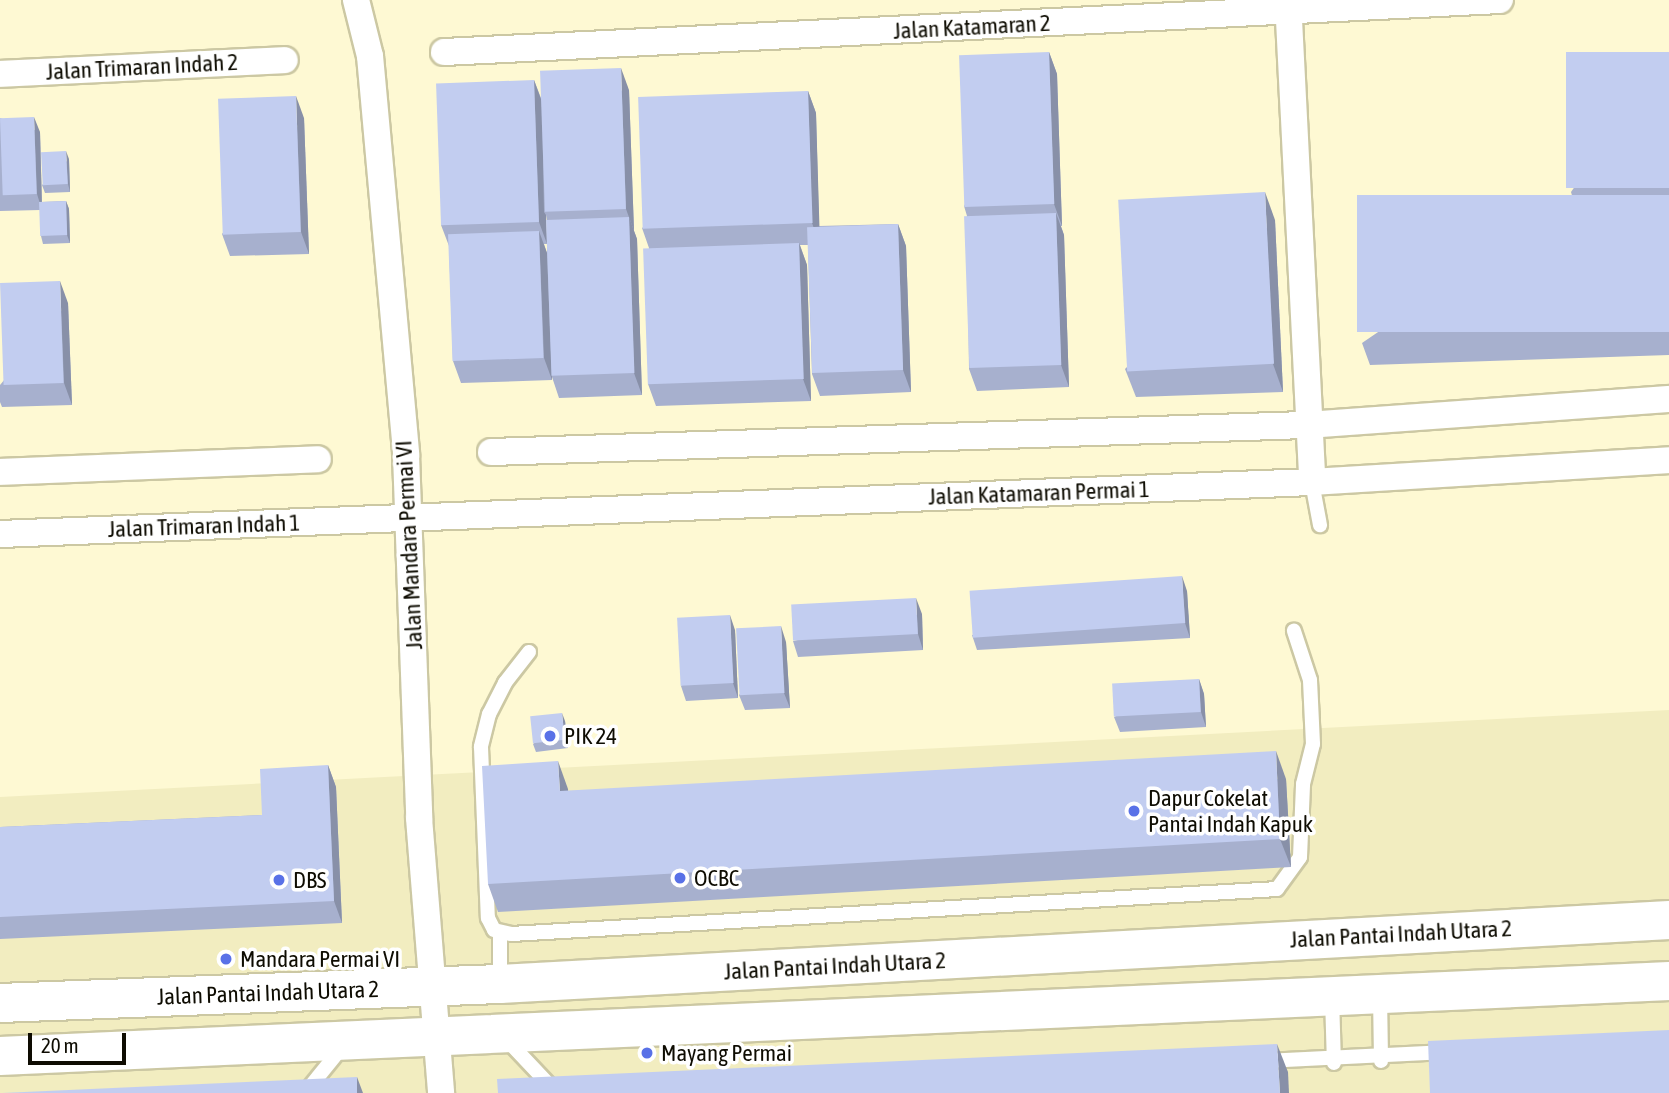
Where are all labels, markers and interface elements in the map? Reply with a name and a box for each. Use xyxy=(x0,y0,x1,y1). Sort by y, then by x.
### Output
street label: Jalan Katamaran 2 xyxy=(893,9,1051,45)
street label: Jalan Trimaran Indah 2 xyxy=(45,48,239,86)
street label: Jalan Mandara Permai VI xyxy=(390,440,428,650)
street label: Jalan Katamaran Permai 1 xyxy=(928,475,1150,511)
street label: Jalan Trimaran Indah 1 xyxy=(107,509,301,543)
place label: PIK 24 xyxy=(564,722,617,750)
marker: PIK 24 xyxy=(542,728,558,744)
place label: Dapur Cokelat Pantai Indah Kapuk xyxy=(1148,784,1313,838)
marker: Dapur Cokelat Pantai Indah Kapuk xyxy=(1126,803,1142,819)
place label: OCBC xyxy=(694,864,739,892)
place label: DBS xyxy=(293,866,326,894)
marker: OCBC xyxy=(672,870,688,886)
marker: DBS xyxy=(271,872,287,888)
street label: Jalan Pantai Indah Utara 2 xyxy=(1289,914,1513,954)
place label: Mandara Permai VI xyxy=(240,945,400,973)
street label: Jalan Pantai Indah Utara 2 xyxy=(723,946,947,986)
marker: Mandara Permai VI xyxy=(218,951,234,967)
street label: Jalan Pantai Indah Utara 2 xyxy=(156,975,380,1011)
scale bar xyxy=(32,1020,130,1064)
text: 20 m xyxy=(41,1033,79,1057)
place label: Mayang Permai xyxy=(661,1039,792,1067)
marker: Mayang Permai xyxy=(639,1045,655,1061)

